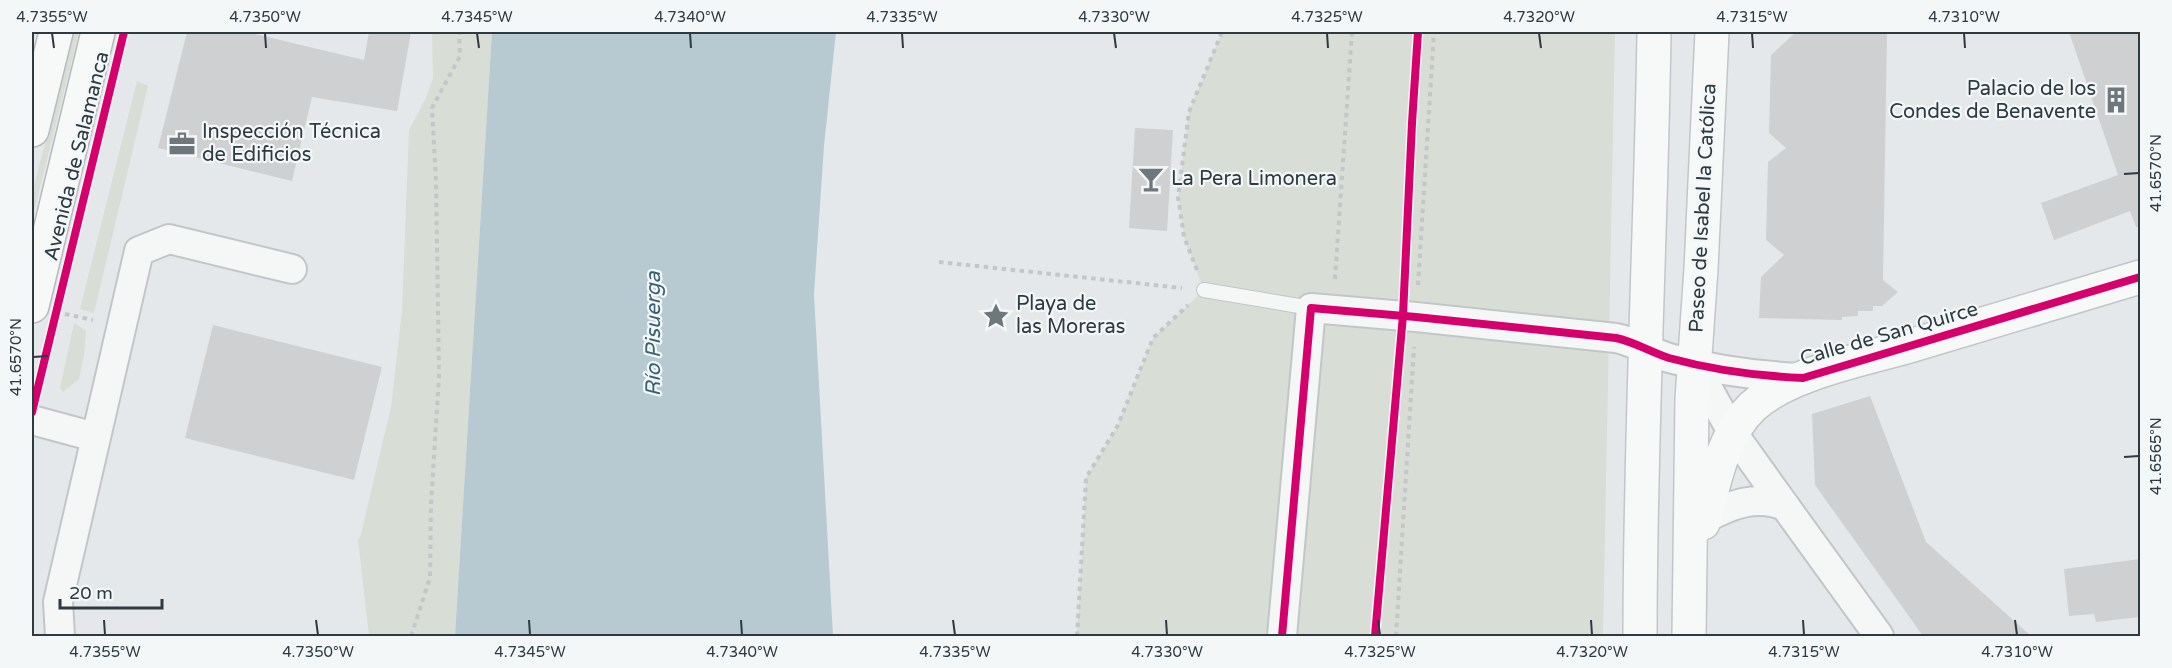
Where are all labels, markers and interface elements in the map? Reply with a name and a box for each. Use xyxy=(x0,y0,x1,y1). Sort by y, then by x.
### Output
text: 4.7355°W xyxy=(16,8,88,26)
text: 4.7350°W xyxy=(229,8,301,26)
text: 4.7345°W xyxy=(441,8,513,26)
text: 4.7340°W xyxy=(654,8,726,26)
text: 4.7335°W xyxy=(866,8,938,26)
text: 4.7330°W xyxy=(1078,8,1150,26)
text: 4.7325°W xyxy=(1291,8,1363,26)
text: 4.7320°W xyxy=(1503,8,1575,26)
text: 4.7315°W xyxy=(1716,8,1788,26)
text: 4.7310°W xyxy=(1928,8,2000,26)
street label: Avenida de Salamanca xyxy=(39,49,115,263)
place label: Palacio de los Condes de Benavente xyxy=(1889,77,2096,124)
street label: Paseo de Isabel la Católica xyxy=(1684,83,1722,333)
building icon: Palacio de los Condes de Benavente xyxy=(2101,85,2131,115)
place label: Inspección Técnica de Edificios xyxy=(202,120,381,167)
office icon: Inspección Técnica de Edificios xyxy=(167,129,197,159)
text: 41.6570°N xyxy=(2147,134,2165,212)
bar icon: La Pera Limonera xyxy=(1136,164,1166,194)
place label: La Pera Limonera xyxy=(1171,167,1337,191)
water label: Río Pisuerga xyxy=(641,270,666,397)
place label: Playa de las Moreras xyxy=(1016,292,1125,339)
street label: Calle de San Quirce xyxy=(1797,297,1981,371)
place icon: Playa de las Moreras xyxy=(981,301,1011,331)
text: 41.6570°N xyxy=(7,318,25,396)
text: 41.6565°N xyxy=(2147,417,2165,495)
scale bar xyxy=(60,572,162,610)
text: 20 m xyxy=(69,582,113,604)
text: 4.7355°W xyxy=(69,643,141,661)
text: 4.7350°W xyxy=(282,643,354,661)
text: 4.7345°W xyxy=(494,643,566,661)
text: 4.7340°W xyxy=(706,643,778,661)
text: 4.7335°W xyxy=(919,643,991,661)
text: 4.7330°W xyxy=(1131,643,1203,661)
text: 4.7325°W xyxy=(1344,643,1416,661)
text: 4.7320°W xyxy=(1556,643,1628,661)
text: 4.7315°W xyxy=(1768,643,1840,661)
text: 4.7310°W xyxy=(1981,643,2053,661)

